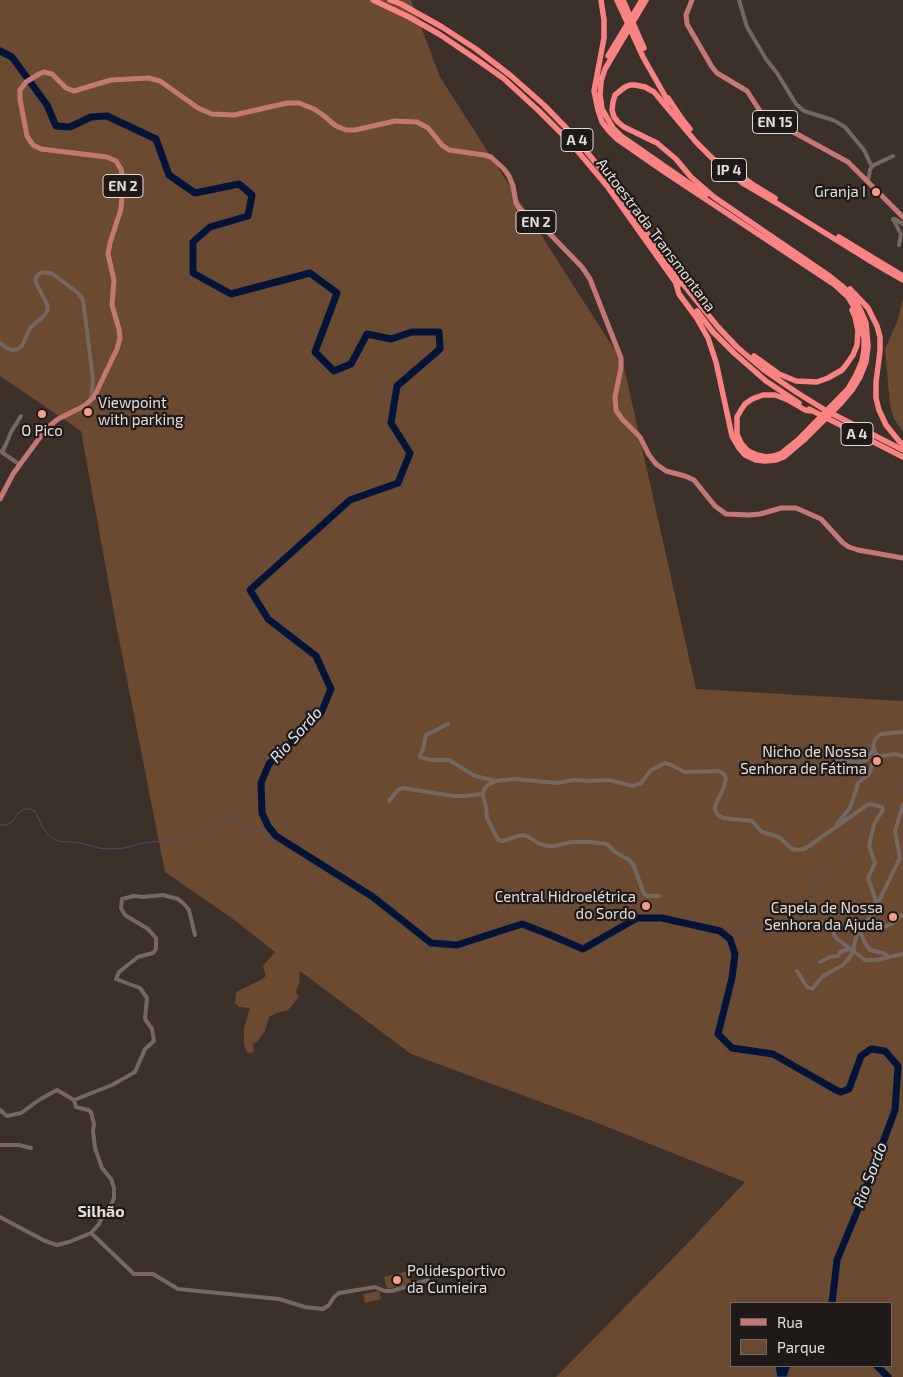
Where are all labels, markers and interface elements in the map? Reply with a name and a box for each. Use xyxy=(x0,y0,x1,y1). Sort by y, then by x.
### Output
road number: EN 15 xyxy=(752,110,798,134)
road number: A 4 xyxy=(561,128,593,152)
street label: Autoestrada Transmontana xyxy=(593,155,719,315)
road number: IP 4 xyxy=(712,158,746,182)
road number: EN 2 xyxy=(103,175,143,198)
place label: Granja I xyxy=(814,183,866,201)
marker: Granja I xyxy=(870,186,882,198)
road number: EN 2 xyxy=(516,210,556,233)
place label: Viewpoint with parking xyxy=(98,394,183,429)
marker: Viewpoint with parking xyxy=(82,406,94,418)
marker: O Pico xyxy=(36,408,48,420)
place label: O Pico xyxy=(21,422,63,440)
road number: A 4 xyxy=(841,422,873,446)
water label: Rio Sordo xyxy=(266,703,326,767)
place label: Nicho de Nossa Senhora de Fátima xyxy=(740,743,867,778)
marker: Nicho de Nossa Senhora de Fátima xyxy=(871,755,883,767)
place label: Central Hidroelétrica do Sordo xyxy=(495,888,636,923)
place label: Capela de Nossa Senhora da Ajuda xyxy=(764,899,883,934)
marker: Central Hidroelétrica do Sordo xyxy=(640,900,652,912)
marker: Capela de Nossa Senhora da Ajuda xyxy=(887,911,899,923)
water label: Rio Sordo xyxy=(849,1139,891,1211)
district label: Silhão xyxy=(77,1202,125,1222)
place label: Polidesportivo da Cumieira xyxy=(407,1262,506,1297)
marker: Polidesportivo da Cumieira xyxy=(391,1274,403,1286)
legend xyxy=(730,1302,893,1367)
text: Rua xyxy=(777,1313,803,1331)
text: Parque xyxy=(777,1338,825,1356)

